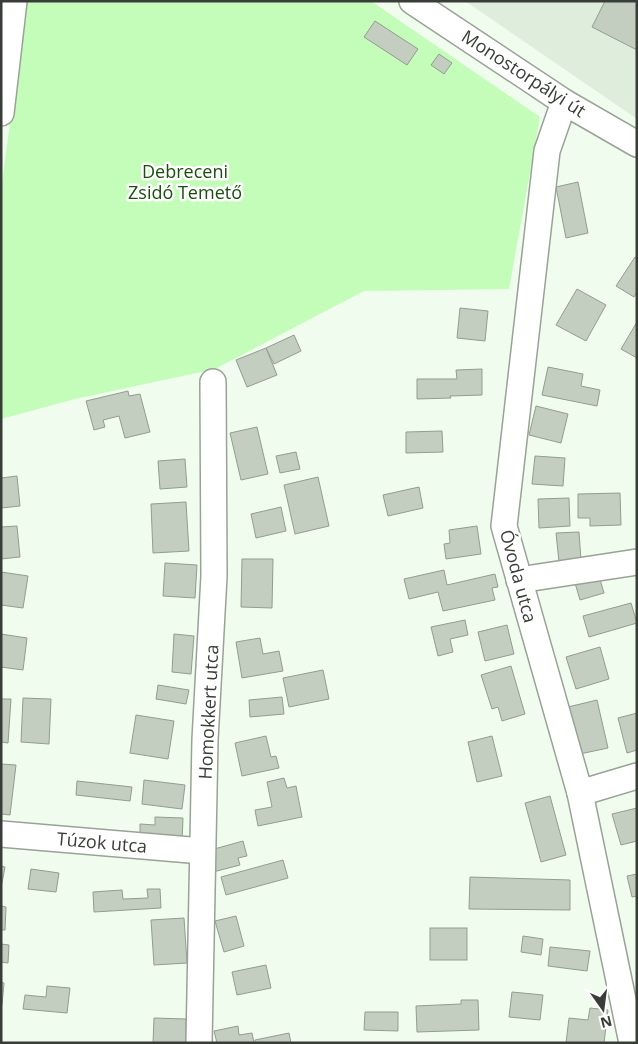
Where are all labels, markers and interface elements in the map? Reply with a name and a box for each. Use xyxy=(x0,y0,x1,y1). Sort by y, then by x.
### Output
street label: Monostorpályi út xyxy=(457,24,591,122)
park label: Debreceni Zsidó Temető xyxy=(128,159,242,204)
street label: Óvoda utca xyxy=(495,527,543,625)
street label: Homokkert utca xyxy=(192,644,224,780)
street label: Túzok utca xyxy=(56,826,148,858)
north arrow xyxy=(578,984,628,1034)
text: N xyxy=(598,1012,614,1033)

